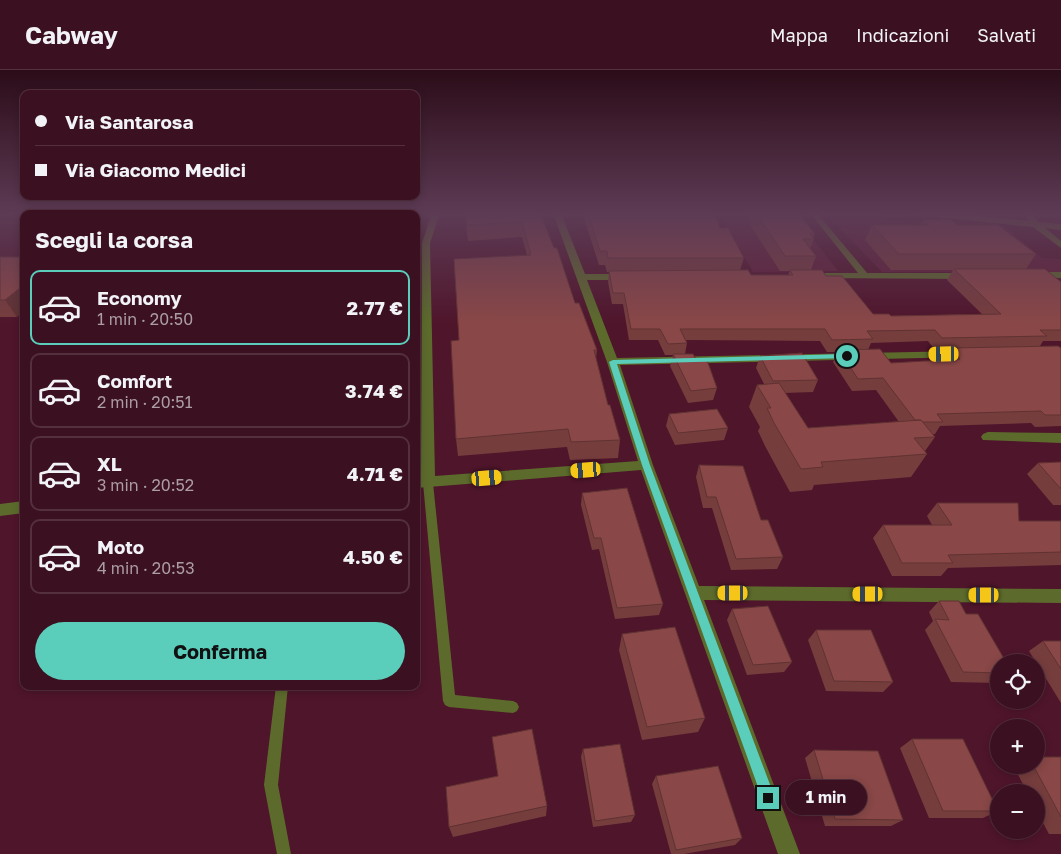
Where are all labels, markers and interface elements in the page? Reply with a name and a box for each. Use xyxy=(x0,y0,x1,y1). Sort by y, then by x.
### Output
text: Cabway xyxy=(25,20,118,49)
text: Mappa xyxy=(770,24,828,46)
text: Indicazioni xyxy=(856,24,949,46)
text: Salvati xyxy=(977,24,1036,46)
text: Via Santarosa xyxy=(65,110,194,133)
text: Via Giacomo Medici xyxy=(65,158,246,181)
text: Scegli la corsa xyxy=(35,226,193,253)
icon: car xyxy=(37,285,82,330)
text: Economy xyxy=(97,286,182,309)
text: 2.77 € xyxy=(346,296,403,319)
text: 1 min · 20:50 xyxy=(97,309,193,329)
route start xyxy=(836,345,858,367)
car xyxy=(928,346,959,362)
icon: car xyxy=(37,368,82,413)
text: Comfort xyxy=(97,369,172,392)
text: 3.74 € xyxy=(345,379,403,402)
text: 2 min · 20:51 xyxy=(97,392,192,412)
icon: car xyxy=(37,451,82,496)
text: XL xyxy=(97,452,122,475)
car xyxy=(570,461,601,479)
text: 4.71 € xyxy=(347,462,403,485)
car xyxy=(471,469,502,487)
text: 3 min · 20:52 xyxy=(97,475,194,495)
icon: car xyxy=(37,534,82,579)
text: Moto xyxy=(97,535,144,558)
text: 4.50 € xyxy=(343,545,403,568)
text: 4 min · 20:53 xyxy=(97,558,195,578)
car xyxy=(718,586,748,601)
car xyxy=(853,587,883,602)
car xyxy=(969,588,999,603)
button: Conferma xyxy=(35,622,405,680)
map controls xyxy=(990,654,1045,839)
button: locate xyxy=(990,654,1045,709)
button: + xyxy=(990,719,1045,774)
callout: 1 min xyxy=(786,780,868,816)
button: − xyxy=(990,784,1045,839)
route end xyxy=(757,787,779,809)
text: 1 min xyxy=(806,787,846,807)

